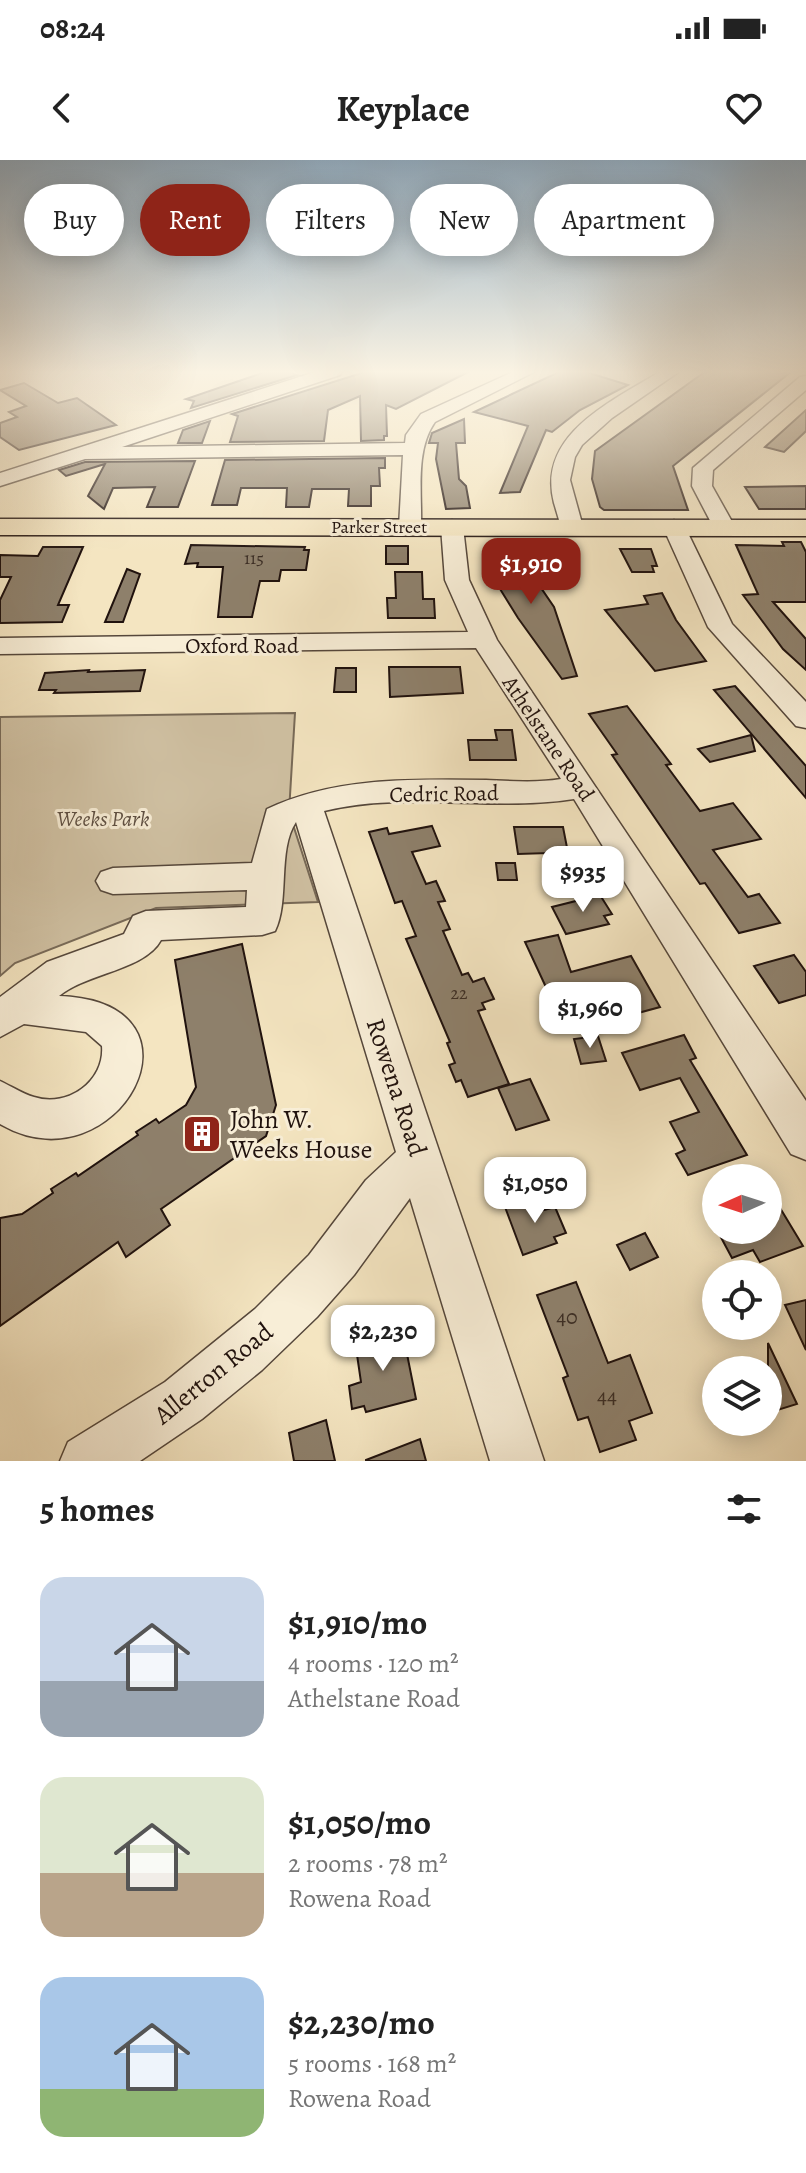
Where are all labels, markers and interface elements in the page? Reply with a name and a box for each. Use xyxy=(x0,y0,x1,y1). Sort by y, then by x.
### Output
text: 08:24 xyxy=(40,8,105,48)
text: Keyplace xyxy=(336,84,470,133)
icon: back xyxy=(40,86,84,130)
icon: heart xyxy=(722,86,766,130)
chip: Buy xyxy=(24,184,124,256)
chip: Rent xyxy=(140,184,250,256)
chip: Filters xyxy=(266,184,394,256)
chip: New xyxy=(410,184,518,256)
chip: Apartment xyxy=(534,184,714,256)
street label: Parker Street xyxy=(331,515,427,539)
pin: $1,910 xyxy=(466,538,596,606)
house number: 115 xyxy=(244,546,264,570)
text: $1,910 xyxy=(500,546,562,581)
street label: Oxford Road xyxy=(185,631,299,661)
street label: Athelstane Road xyxy=(494,669,601,807)
street label: Cedric Road xyxy=(389,778,499,810)
park label: Weeks Park xyxy=(57,804,150,834)
pin: $935 xyxy=(536,846,630,914)
text: $935 xyxy=(560,854,606,889)
house number: 22 xyxy=(450,981,468,1005)
pin: $1,960 xyxy=(525,982,655,1050)
text: $1,960 xyxy=(557,990,623,1025)
street label: Rowena Road xyxy=(358,1014,435,1161)
place label: John W. Weeks House xyxy=(229,1102,372,1167)
building icon: John W. Weeks House xyxy=(181,1113,223,1155)
pin: $1,050 xyxy=(470,1157,600,1225)
north arrow xyxy=(702,1164,782,1244)
map controls xyxy=(702,1164,782,1436)
text: $1,050 xyxy=(502,1165,568,1200)
button: locate xyxy=(702,1260,782,1340)
house number: 40 xyxy=(556,1302,578,1332)
pin: $2,230 xyxy=(318,1305,448,1373)
text: $2,230 xyxy=(349,1313,417,1348)
street label: Allerton Road xyxy=(146,1314,280,1433)
button: layers xyxy=(702,1356,782,1436)
house number: 44 xyxy=(597,1381,617,1411)
text: 5 homes xyxy=(40,1486,155,1533)
icon: filters xyxy=(722,1487,766,1531)
text: $1,910/mo xyxy=(288,1599,427,1646)
icon: home xyxy=(104,1609,200,1705)
text: 4 rooms · 120 m² xyxy=(288,1646,458,1681)
text: Athelstane Road xyxy=(288,1681,460,1716)
text: $1,050/mo xyxy=(288,1799,431,1846)
icon: home xyxy=(104,1809,200,1905)
text: 2 rooms · 78 m² xyxy=(288,1846,447,1881)
text: Rowena Road xyxy=(288,1881,431,1916)
text: $2,230/mo xyxy=(288,1999,435,2046)
icon: home xyxy=(104,2009,200,2105)
text: 5 rooms · 168 m² xyxy=(288,2046,456,2081)
text: Rowena Road xyxy=(288,2081,431,2116)

